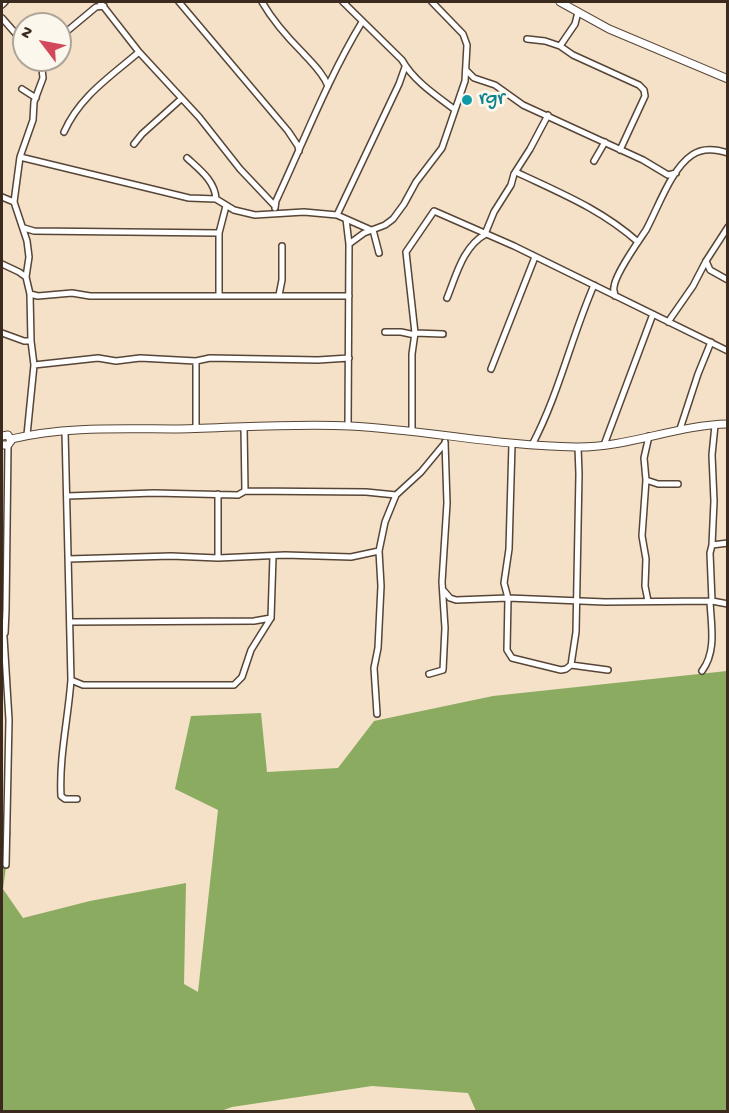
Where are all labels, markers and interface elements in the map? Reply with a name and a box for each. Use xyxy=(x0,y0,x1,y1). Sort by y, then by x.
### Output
north arrow xyxy=(12,12,72,72)
text: N xyxy=(17,24,39,43)
place label: rgr xyxy=(479,88,505,112)
marker: rgr xyxy=(460,93,474,107)

